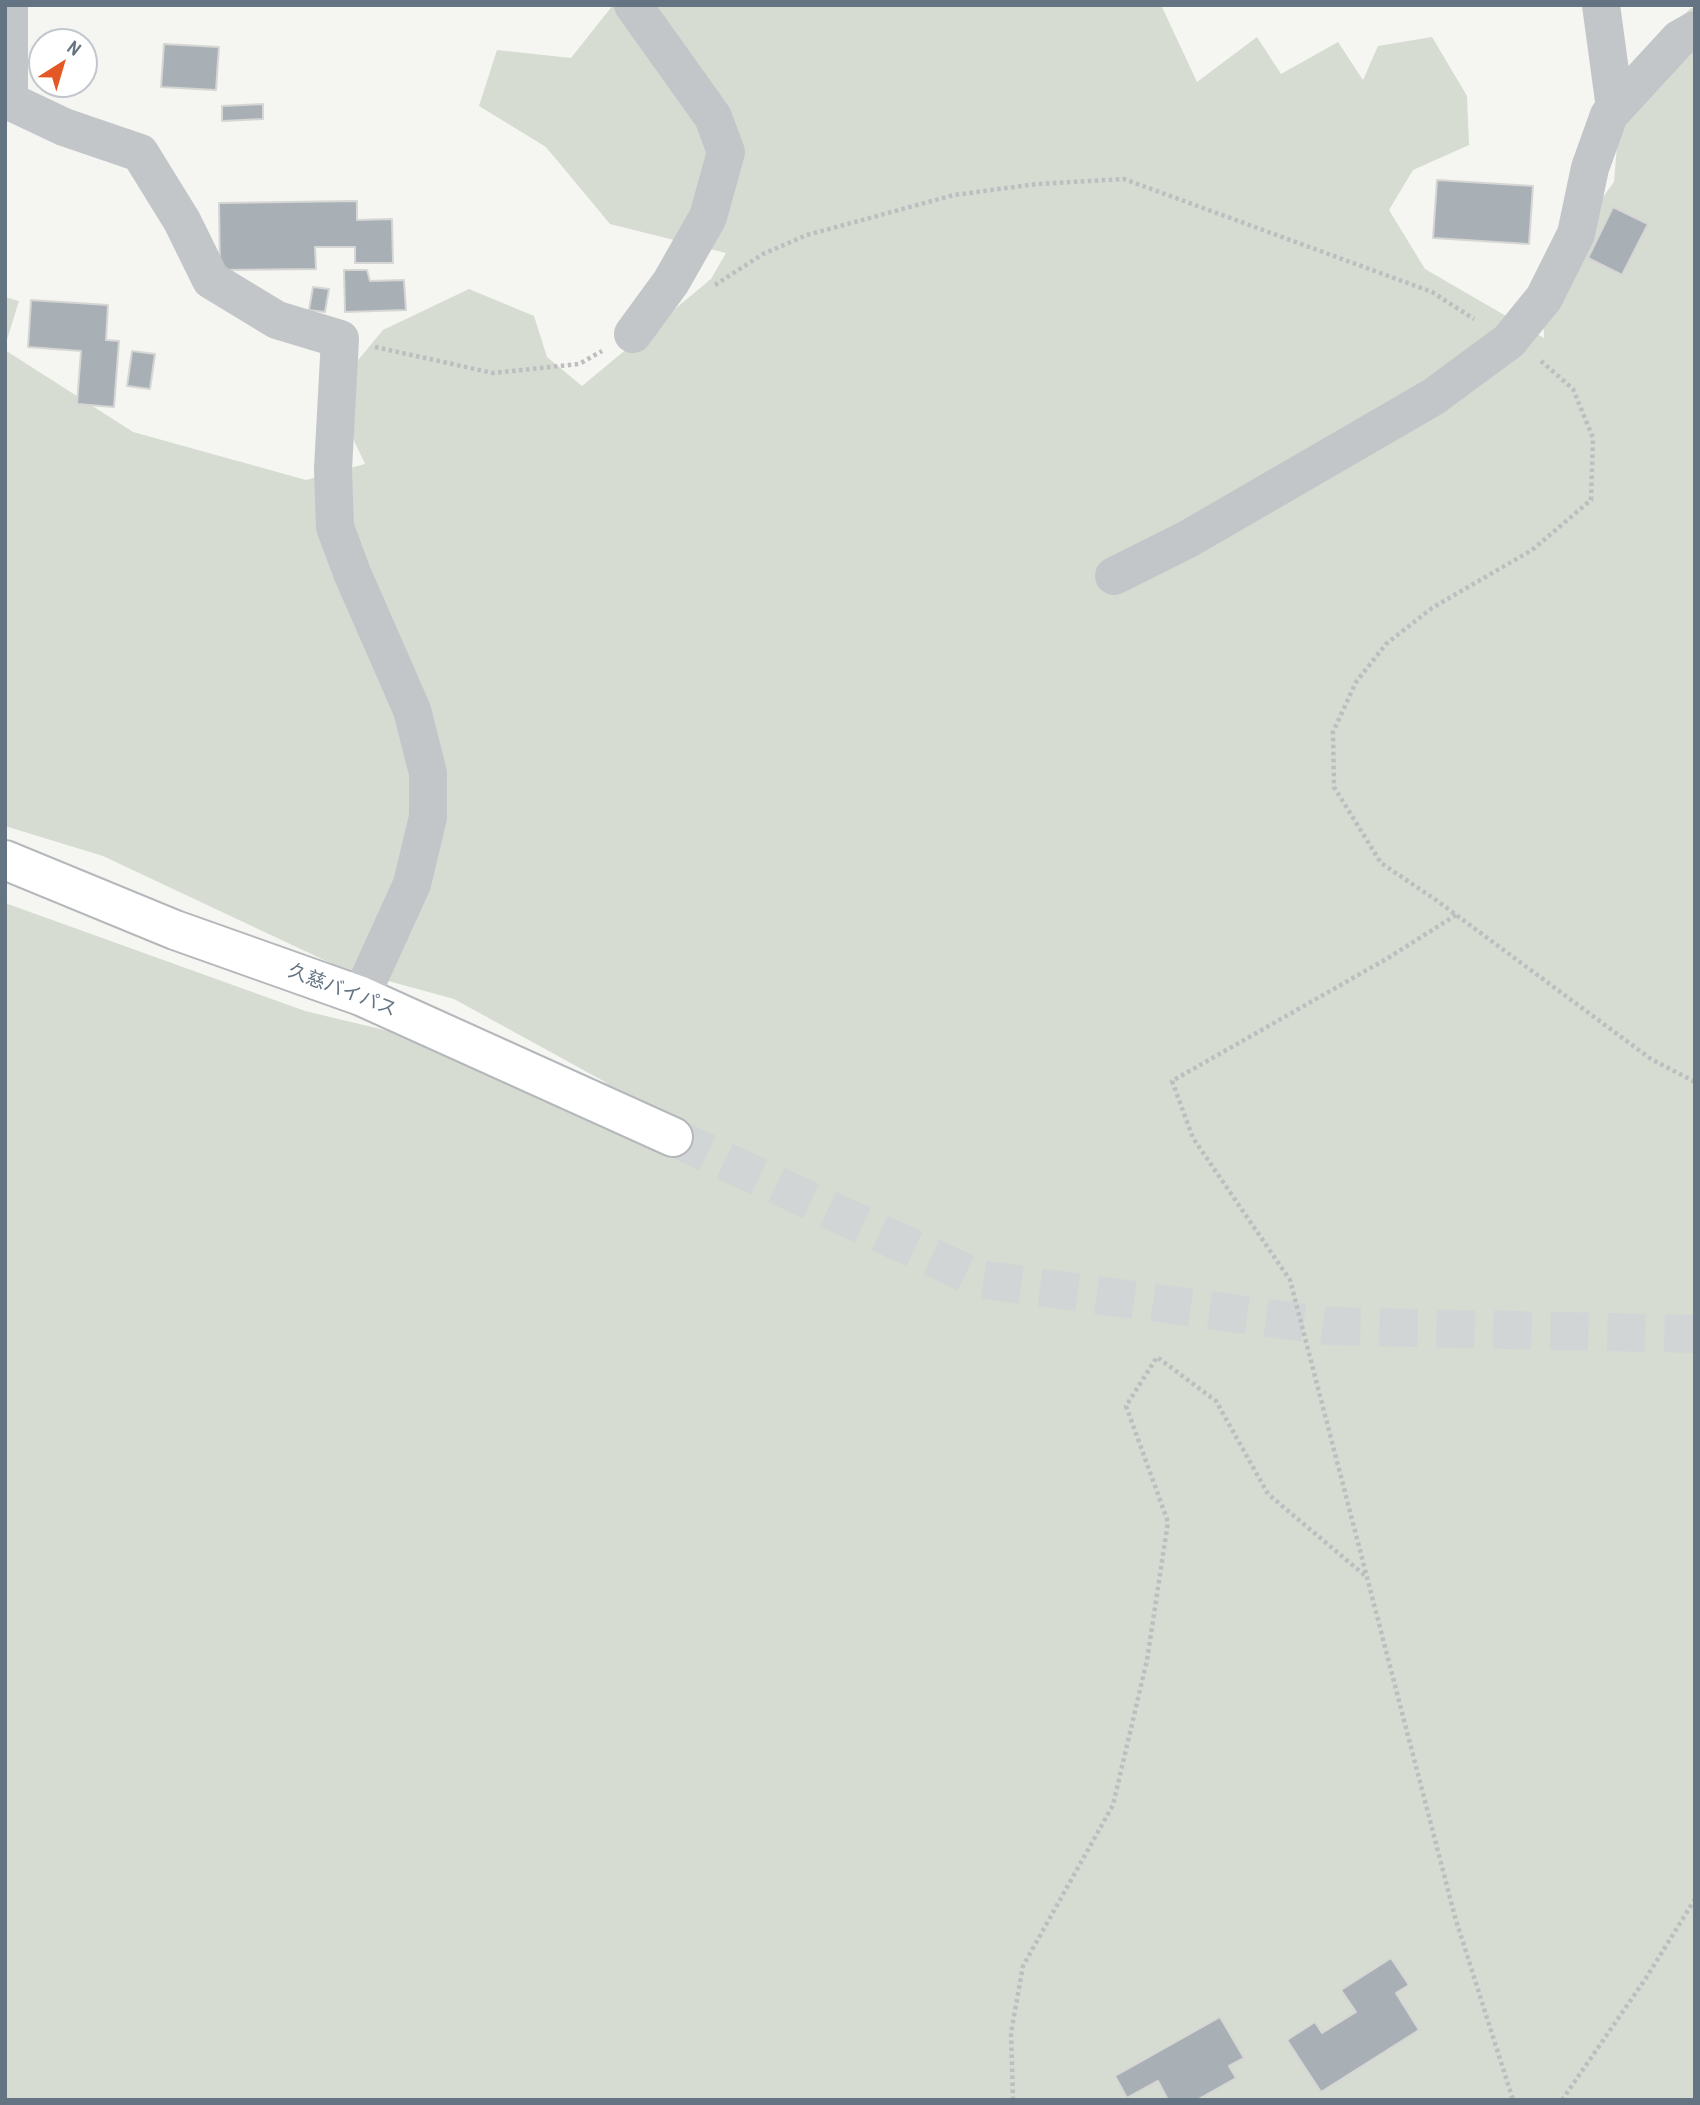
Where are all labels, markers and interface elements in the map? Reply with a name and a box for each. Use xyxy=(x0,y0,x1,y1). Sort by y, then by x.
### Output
north arrow xyxy=(28,28,98,98)
text: N xyxy=(62,34,87,62)
street label: 久慈バイパス xyxy=(285,960,399,1022)

